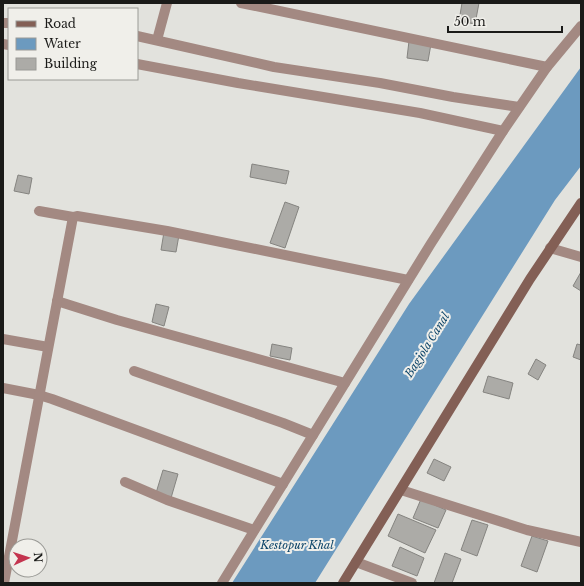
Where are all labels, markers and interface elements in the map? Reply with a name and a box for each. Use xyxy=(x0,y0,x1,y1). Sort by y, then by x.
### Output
legend xyxy=(8,8,138,80)
scale bar xyxy=(448,8,562,34)
text: 50 m xyxy=(454,14,486,29)
text: Road xyxy=(44,16,76,31)
text: Water xyxy=(43,36,81,51)
text: Building xyxy=(44,56,98,71)
water label: Bagjola Canal xyxy=(401,310,453,381)
north arrow xyxy=(8,538,48,578)
water label: Kestopur Khal xyxy=(259,538,334,552)
text: N xyxy=(31,552,45,564)

